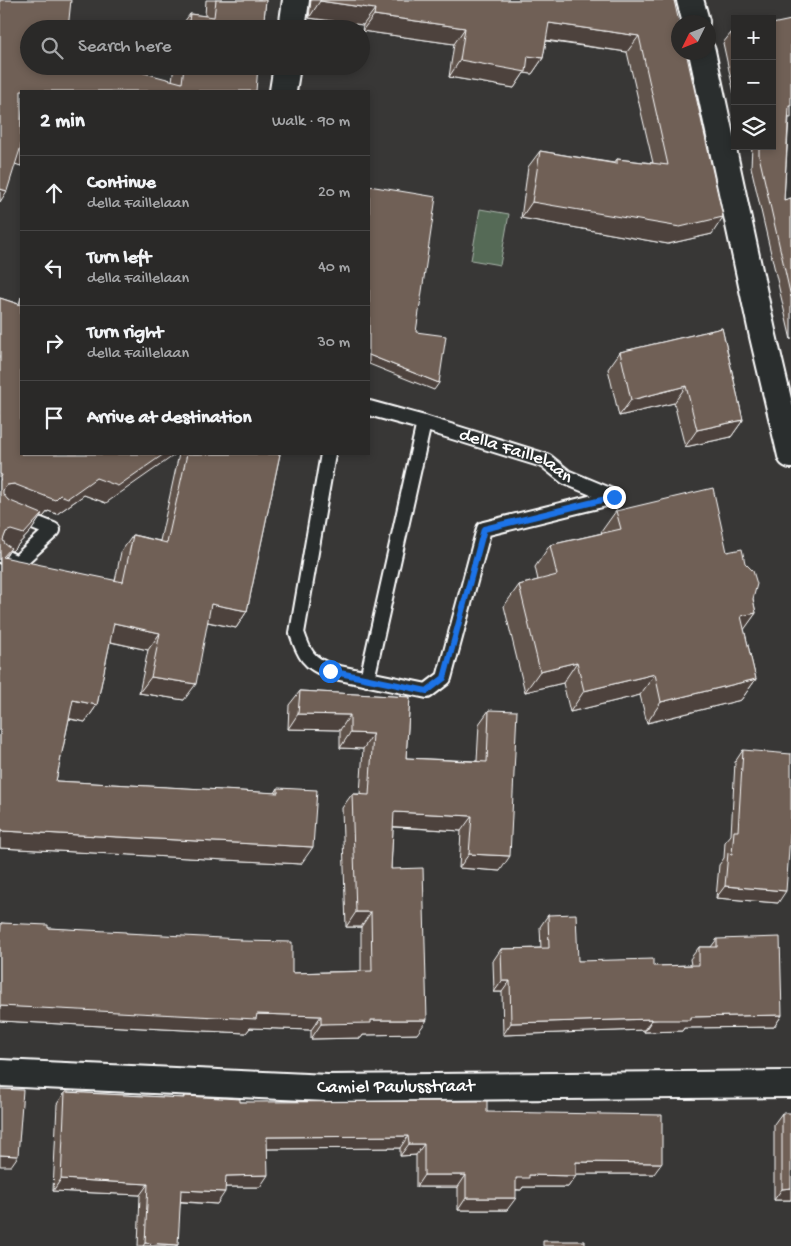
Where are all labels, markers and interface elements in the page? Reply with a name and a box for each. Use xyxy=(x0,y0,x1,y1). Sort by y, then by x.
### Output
north arrow xyxy=(671,15,716,60)
map controls xyxy=(731,15,776,150)
button: + xyxy=(731,15,776,60)
search box xyxy=(20,20,370,75)
icon: search xyxy=(38,34,66,62)
text: Search here xyxy=(78,36,172,59)
button: − xyxy=(731,60,776,105)
button: layers xyxy=(731,105,776,150)
text: 2 min xyxy=(40,110,85,135)
text: Walk · 90 m xyxy=(272,113,350,132)
text: Continue xyxy=(87,172,156,195)
icon: ahead xyxy=(40,179,68,207)
text: 20 m xyxy=(318,184,350,203)
text: della Faillelaan xyxy=(87,195,189,214)
text: Turn left xyxy=(87,247,151,270)
icon: left xyxy=(40,254,68,282)
text: 40 m xyxy=(318,259,350,278)
text: della Faillelaan xyxy=(87,270,189,289)
text: Turn right xyxy=(87,322,163,345)
icon: right xyxy=(40,329,68,357)
text: 30 m xyxy=(317,334,350,353)
text: della Faillelaan xyxy=(87,345,189,364)
icon: arrive xyxy=(40,404,68,432)
text: Arrive at destination xyxy=(87,407,251,430)
street label: della Faillelaan xyxy=(456,423,575,490)
route end xyxy=(603,486,626,509)
route start xyxy=(319,660,342,683)
street label: Camiel Paulusstraat xyxy=(316,1075,477,1100)

